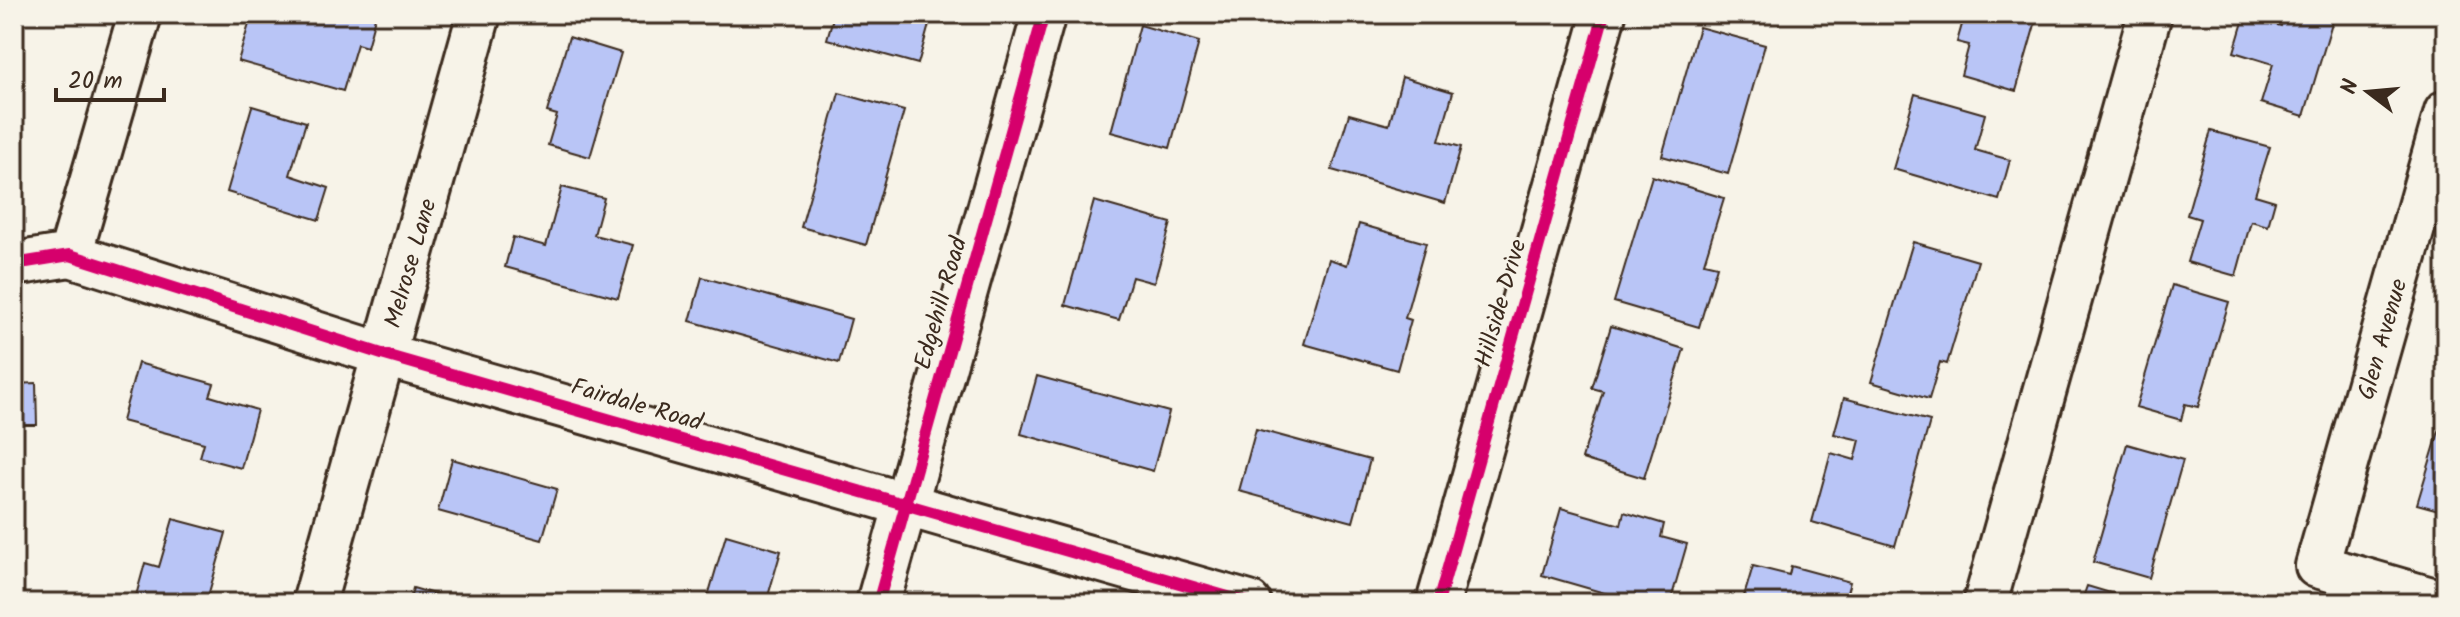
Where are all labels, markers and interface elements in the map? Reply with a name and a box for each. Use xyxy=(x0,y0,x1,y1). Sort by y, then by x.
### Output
scale bar xyxy=(56,52,164,102)
north arrow xyxy=(2328,52,2408,132)
text: 20 m xyxy=(68,62,123,101)
text: N xyxy=(2332,76,2370,99)
street label: Melrose Lane xyxy=(374,194,449,333)
street label: Edgehill Road xyxy=(904,232,979,374)
street label: Hillside Drive xyxy=(1465,234,1538,372)
street label: Glen Avenue xyxy=(2348,274,2419,405)
street label: Fairdale Road xyxy=(566,368,708,443)

